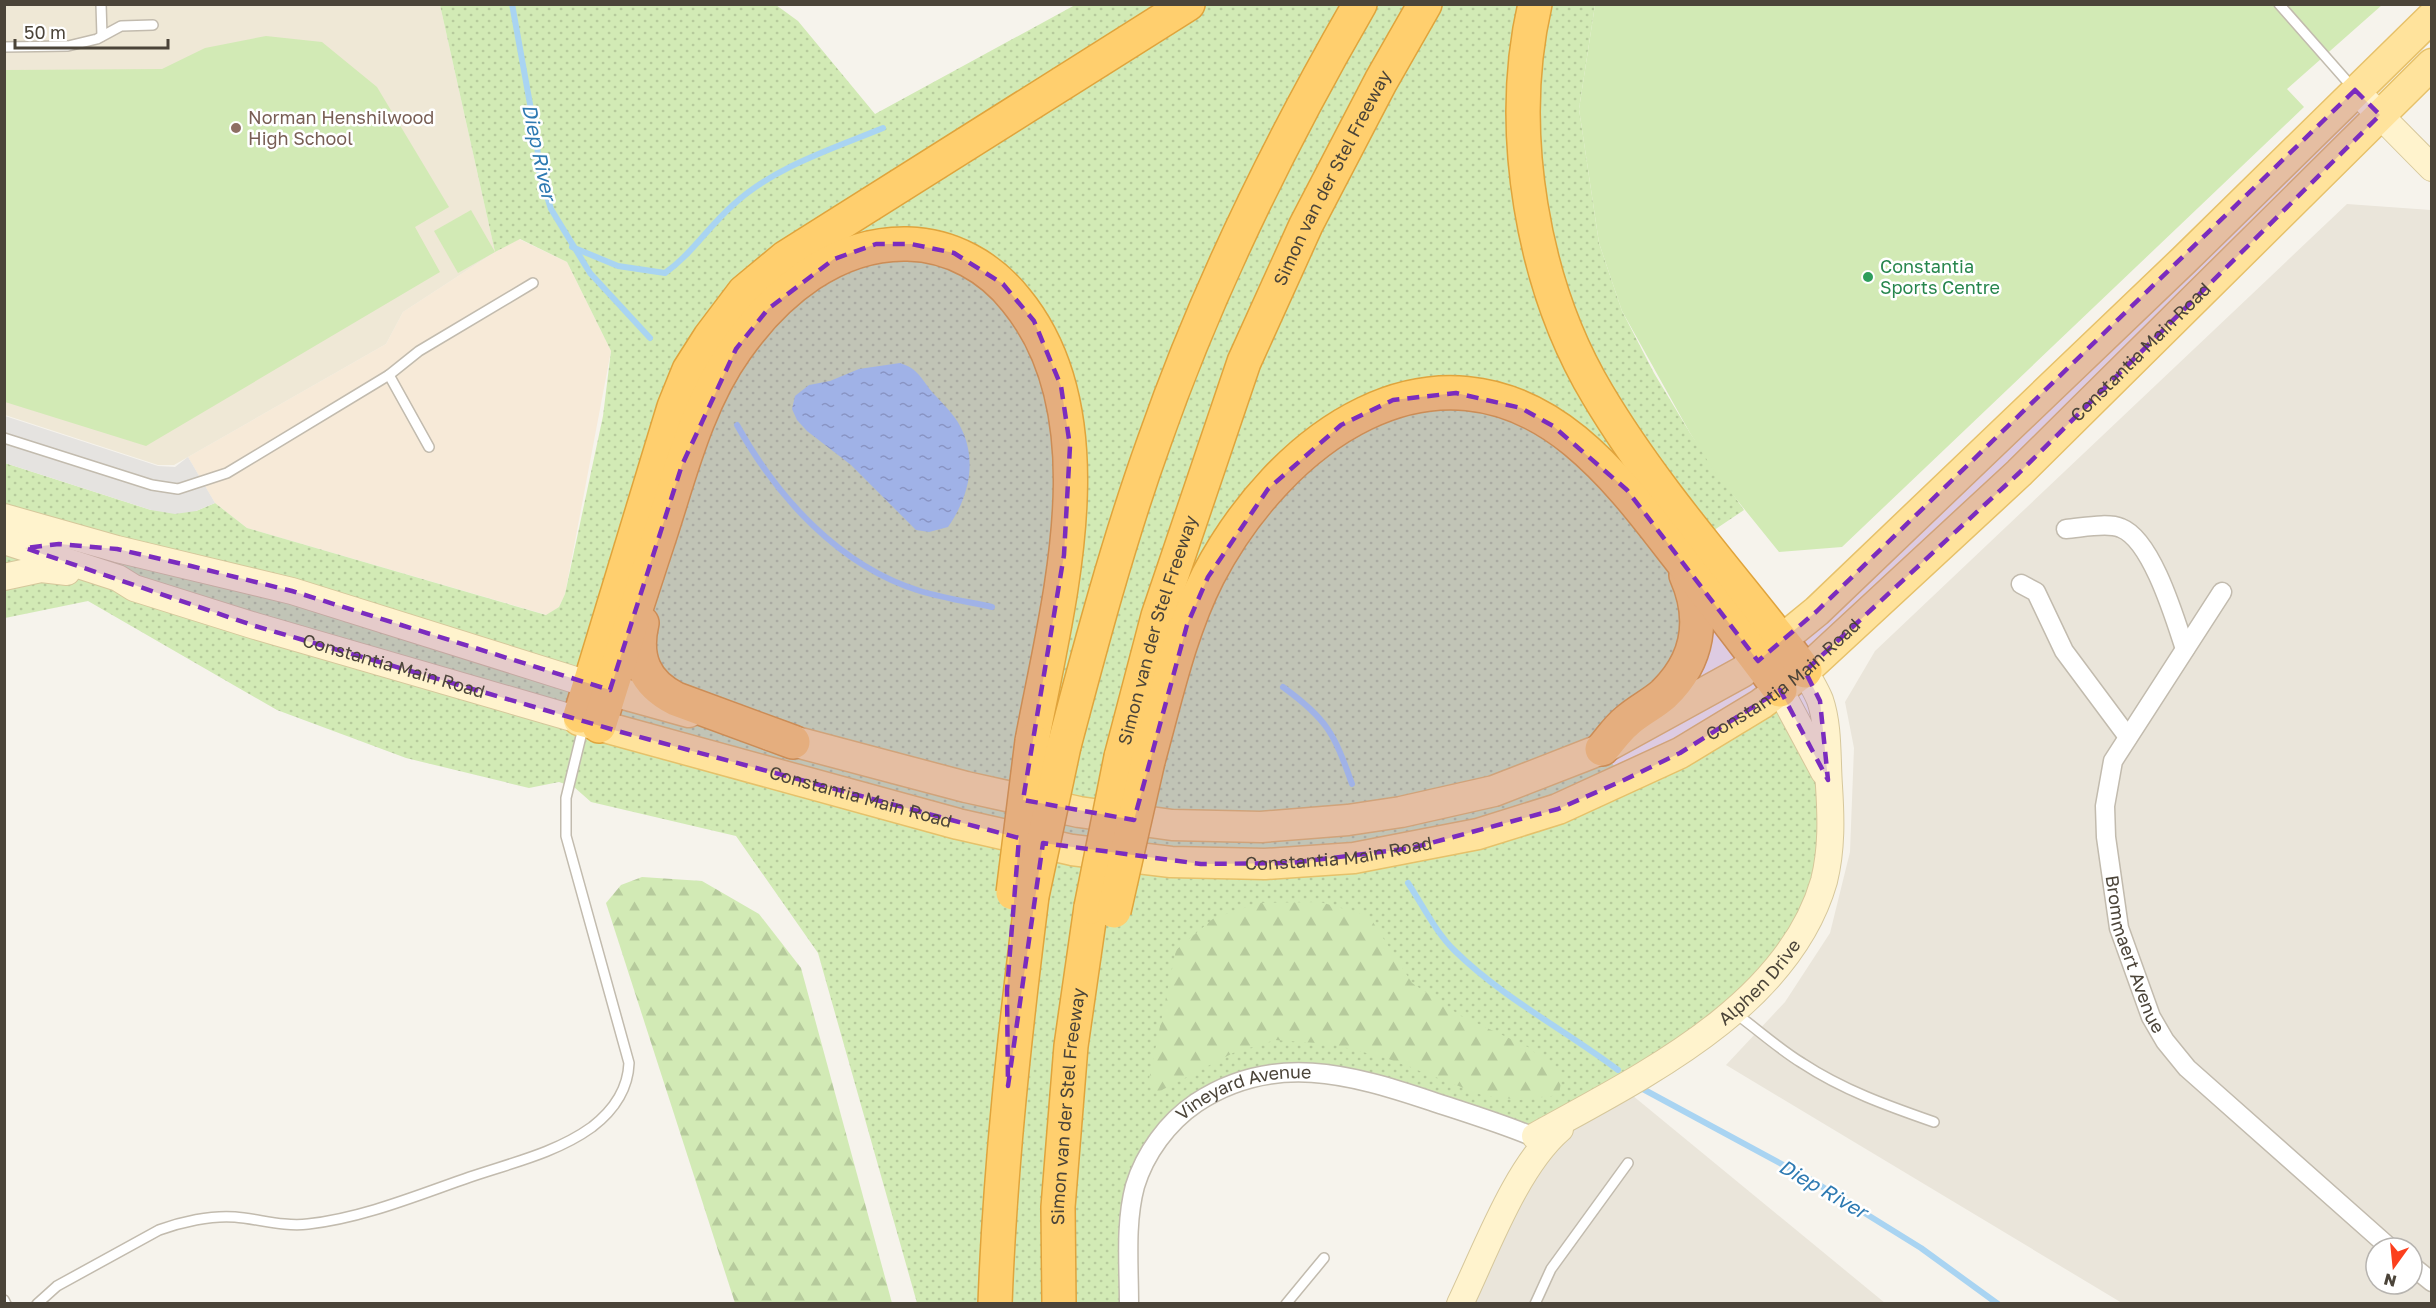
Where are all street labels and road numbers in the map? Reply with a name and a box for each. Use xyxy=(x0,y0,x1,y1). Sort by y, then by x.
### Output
street label: Simon van der Stel Freeway xyxy=(1268,66,1395,289)
street label: Constantia Main Road xyxy=(2065,277,2215,426)
street label: Simon van der Stel Freeway xyxy=(1113,512,1201,747)
street label: Constantia Main Road xyxy=(1701,614,1864,745)
street label: Constantia Main Road xyxy=(300,628,488,702)
street label: Constantia Main Road xyxy=(767,761,955,832)
street label: Constantia Main Road xyxy=(1245,831,1434,874)
street label: Brommaert Avenue xyxy=(2102,874,2170,1037)
street label: Alphen Drive xyxy=(1714,935,1805,1029)
street label: Simon van der Stel Freeway xyxy=(1046,986,1089,1225)
street label: Vineyard Avenue xyxy=(1171,1060,1312,1124)

